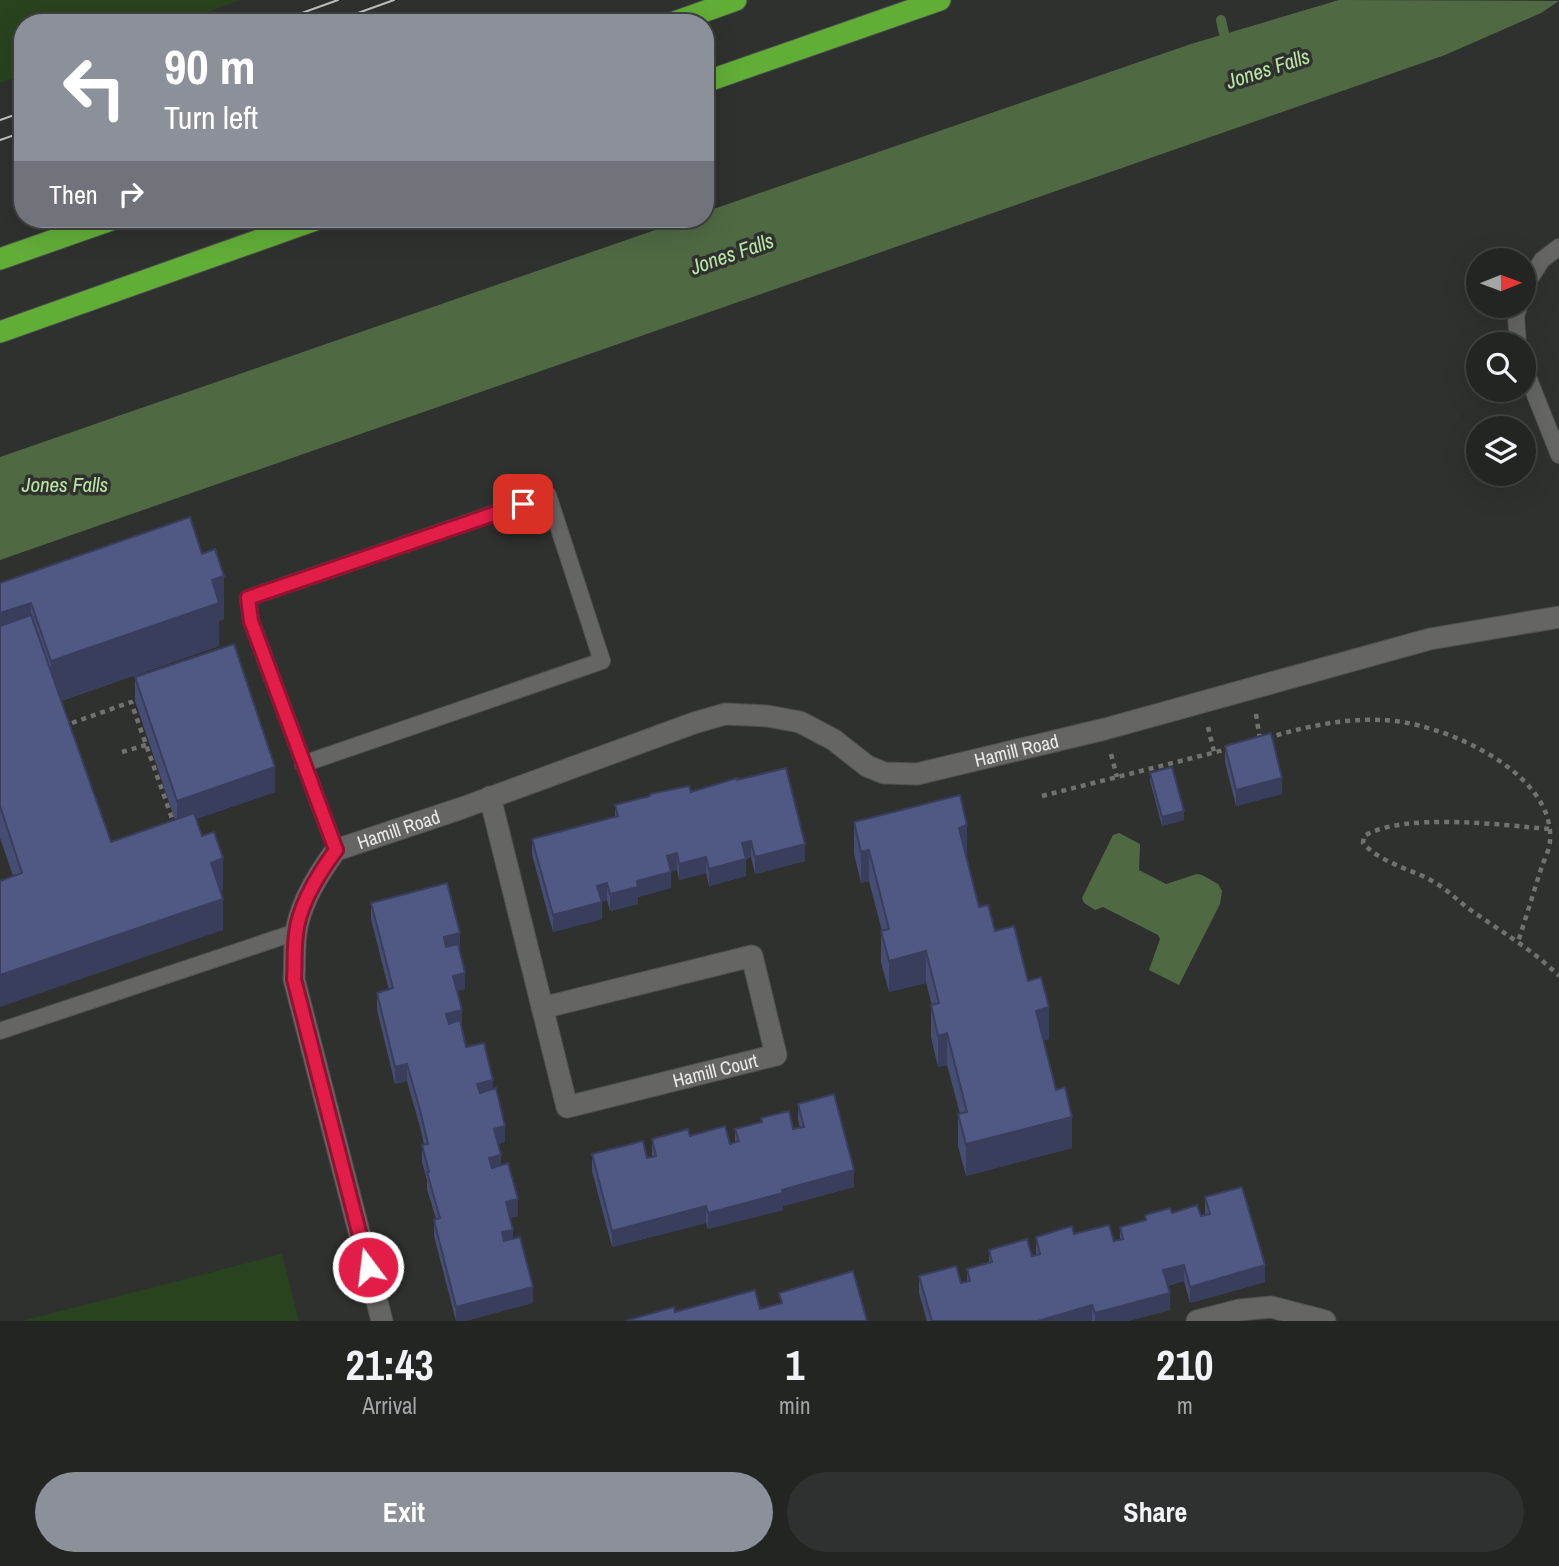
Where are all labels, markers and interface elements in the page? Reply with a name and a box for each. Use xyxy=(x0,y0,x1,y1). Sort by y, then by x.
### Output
text: 90 m xyxy=(164,33,256,99)
water label: Jones Falls xyxy=(1221,41,1314,96)
icon: left xyxy=(49,42,140,133)
text: Turn left xyxy=(164,96,258,139)
icon: right xyxy=(112,175,150,213)
text: Then xyxy=(49,177,98,212)
water label: Jones Falls xyxy=(685,226,778,282)
north arrow xyxy=(1466,248,1536,318)
map controls xyxy=(1466,248,1536,486)
button: search xyxy=(1466,332,1536,402)
button: layers xyxy=(1466,416,1536,486)
water label: Jones Falls xyxy=(21,470,109,499)
pin xyxy=(493,474,553,534)
icon: arrive xyxy=(504,485,542,523)
street label: Hamill Road xyxy=(972,728,1061,773)
street label: Hamill Road xyxy=(354,803,443,855)
street label: Hamill Court xyxy=(670,1047,761,1093)
position arrow xyxy=(331,1230,405,1304)
text: 21:43 xyxy=(346,1337,434,1393)
text: 1 xyxy=(785,1337,804,1393)
text: 210 xyxy=(1156,1337,1214,1393)
text: Arrival xyxy=(362,1390,417,1421)
text: min xyxy=(779,1390,811,1421)
text: m xyxy=(1177,1390,1193,1421)
button: Exit xyxy=(35,1472,773,1552)
button: Share xyxy=(787,1472,1524,1552)

